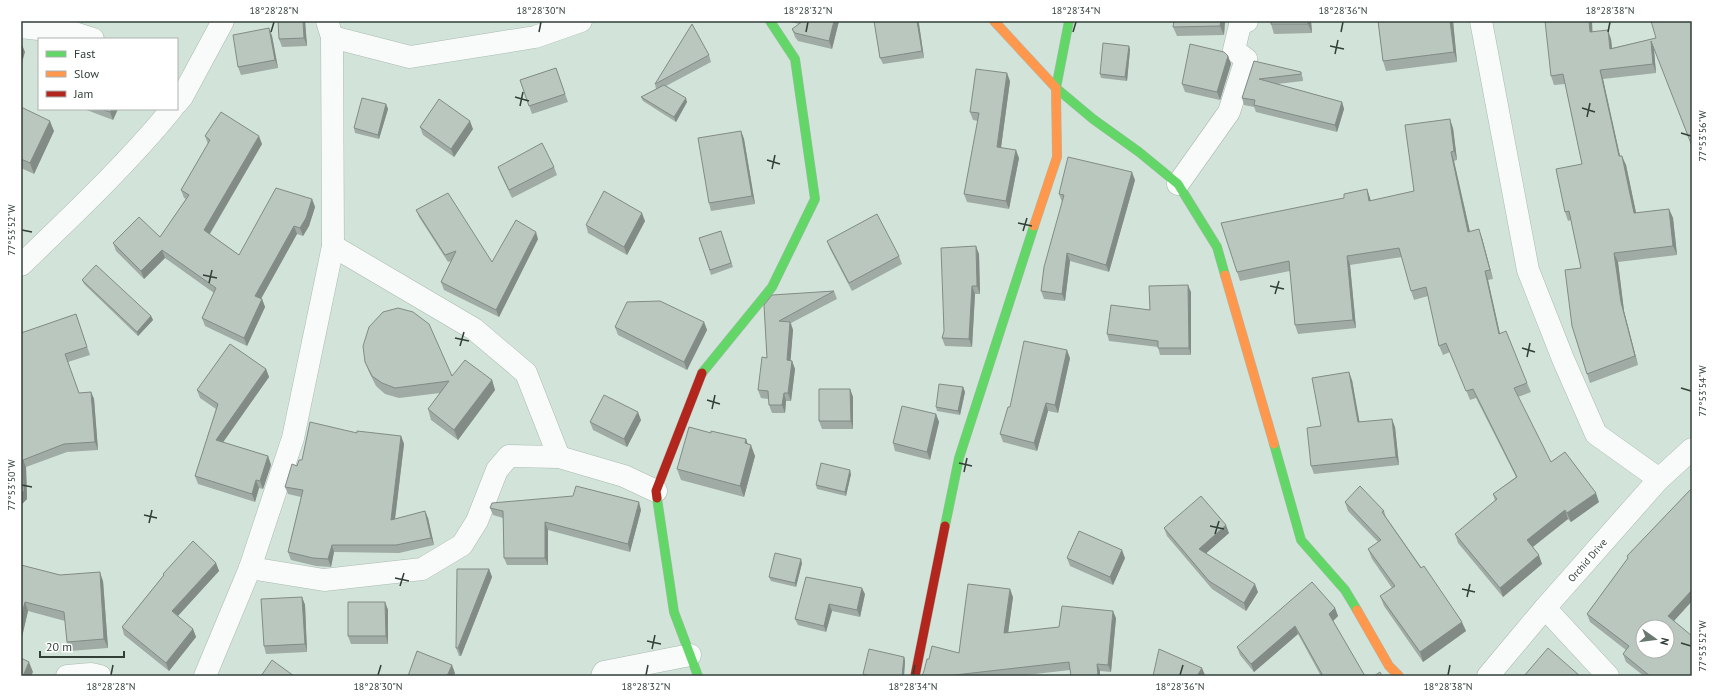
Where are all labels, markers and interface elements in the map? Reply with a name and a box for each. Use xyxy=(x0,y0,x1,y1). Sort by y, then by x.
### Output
text: 18°28'28"N xyxy=(249,4,299,17)
text: 18°28'30"N xyxy=(516,4,566,17)
text: 18°28'32"N xyxy=(783,4,833,17)
text: 18°28'34"N xyxy=(1051,4,1101,17)
text: 18°28'36"N xyxy=(1318,4,1368,17)
text: 18°28'38"N xyxy=(1585,4,1635,17)
legend xyxy=(38,38,178,110)
text: Fast xyxy=(74,46,95,61)
text: Slow xyxy=(74,66,99,81)
text: Jam xyxy=(73,86,93,101)
text: 77°53'56"W xyxy=(1696,110,1709,162)
text: 77°53'52"W xyxy=(5,204,18,256)
text: 77°53'54"W xyxy=(1696,365,1709,417)
text: 77°53'50"W xyxy=(5,459,18,511)
street label: Orchid Drive xyxy=(1565,536,1610,585)
north arrow xyxy=(1635,619,1675,659)
text: 77°53'52"W xyxy=(1696,620,1709,672)
scale bar xyxy=(40,633,124,659)
text: N xyxy=(1657,636,1672,647)
text: 20 m xyxy=(46,639,72,654)
text: 18°28'28"N xyxy=(86,680,136,693)
text: 18°28'30"N xyxy=(353,680,403,693)
text: 18°28'32"N xyxy=(621,680,671,693)
text: 18°28'34"N xyxy=(888,680,938,693)
text: 18°28'36"N xyxy=(1155,680,1205,693)
text: 18°28'38"N xyxy=(1423,680,1473,693)

